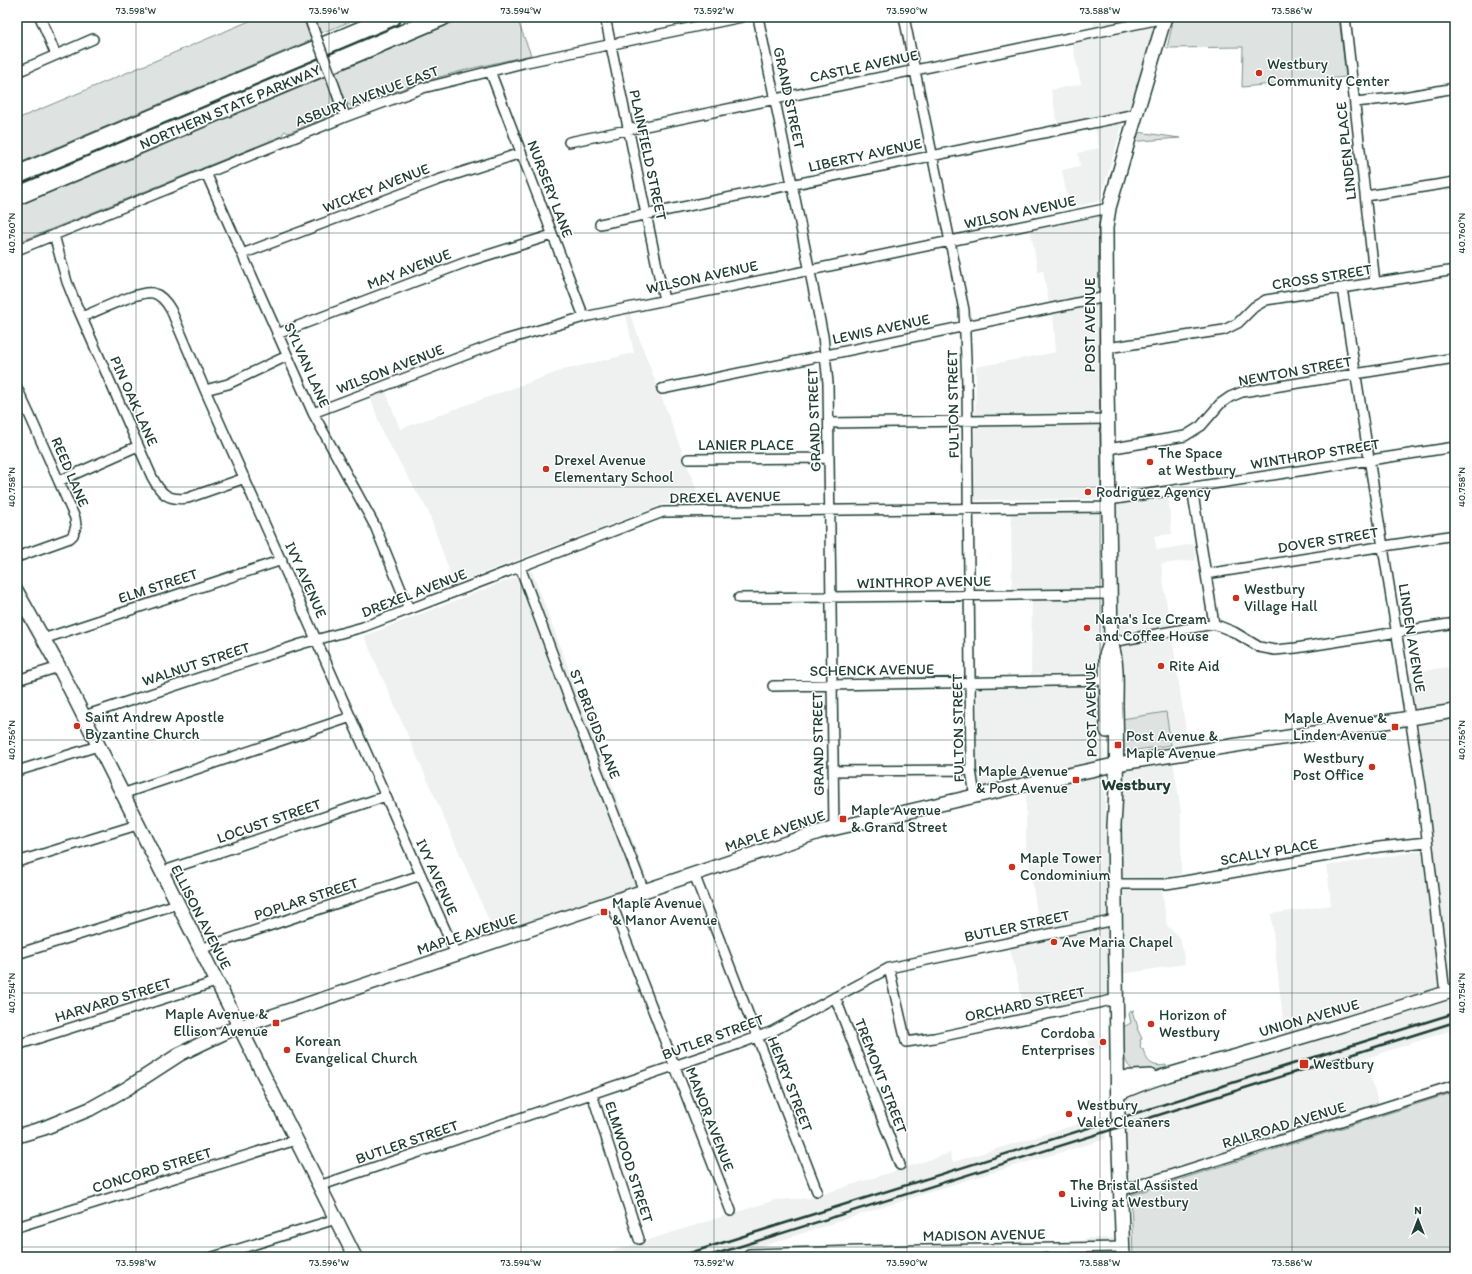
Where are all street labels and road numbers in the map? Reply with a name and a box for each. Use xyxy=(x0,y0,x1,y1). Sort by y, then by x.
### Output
street label: GRAND STREET xyxy=(769,45,809,151)
street label: CASTLE AVENUE xyxy=(808,46,920,86)
street label: NORTHERN STATE PARKWAY xyxy=(137,60,324,153)
street label: ASBURY AVENUE EAST xyxy=(293,61,442,130)
street label: PLAINFIELD STREET xyxy=(625,88,671,223)
street label: LINDEN PLACE xyxy=(1332,101,1360,201)
street label: LIBERTY AVENUE xyxy=(807,134,923,176)
street label: NURSERY LANE xyxy=(523,138,577,240)
street label: WICKEY AVENUE xyxy=(320,159,432,217)
street label: WILSON AVENUE xyxy=(962,191,1078,233)
street label: MAY AVENUE xyxy=(364,245,454,293)
street label: WILSON AVENUE xyxy=(644,256,760,298)
street label: CROSS STREET xyxy=(1271,260,1374,294)
street label: POST AVENUE xyxy=(1081,278,1099,372)
street label: LEWIS AVENUE xyxy=(830,310,932,348)
street label: SYLVAN LANE xyxy=(280,319,334,411)
street label: WILSON AVENUE xyxy=(334,340,446,398)
street label: FULTON STREET xyxy=(943,349,963,459)
street label: NEWTON STREET xyxy=(1237,352,1354,390)
street label: PIN OAK LANE xyxy=(106,353,162,449)
street label: GRAND STREET xyxy=(803,367,825,472)
street label: REED LANE xyxy=(47,434,93,510)
street label: WINTHROP STREET xyxy=(1249,435,1382,473)
street label: LANIER PLACE xyxy=(698,436,794,454)
street label: DREXEL AVENUE xyxy=(669,487,781,507)
street label: DOVER STREET xyxy=(1276,523,1380,557)
street label: IVY AVENUE xyxy=(281,539,331,621)
street label: ELM STREET xyxy=(116,565,201,607)
street label: DREXEL AVENUE xyxy=(359,565,469,621)
street label: WINTHROP AVENUE xyxy=(856,572,992,592)
street label: LINDEN AVENUE xyxy=(1394,582,1430,694)
street label: WALNUT STREET xyxy=(140,638,253,690)
street label: SCHENCK AVENUE xyxy=(810,660,934,680)
street label: POST AVENUE xyxy=(1081,662,1101,758)
street label: ST BRIGIDS LANE xyxy=(566,667,624,781)
street label: FULTON STREET xyxy=(948,673,968,783)
street label: GRAND STREET xyxy=(808,691,828,796)
street label: LOCUST STREET xyxy=(215,795,324,847)
street label: MAPLE AVENUE xyxy=(723,806,827,856)
street label: SCALLY PLACE xyxy=(1219,835,1319,869)
street label: IVY AVENUE xyxy=(412,836,462,918)
street label: ELLISON AVENUE xyxy=(167,862,235,972)
street label: POPLAR STREET xyxy=(252,873,361,924)
street label: BUTLER STREET xyxy=(963,906,1072,946)
street label: MAPLE AVENUE xyxy=(415,909,519,959)
street label: HARVARD STREET xyxy=(53,974,174,1026)
street label: ORCHARD STREET xyxy=(963,982,1087,1026)
street label: UNION AVENUE xyxy=(1257,995,1361,1041)
street label: BUTLER STREET xyxy=(659,1010,767,1064)
street label: TREMONT STREET xyxy=(851,1016,911,1137)
street label: HENRY STREET xyxy=(764,1034,817,1135)
street label: MANOR AVENUE xyxy=(682,1064,738,1174)
street label: RAILROAD AVENUE xyxy=(1220,1098,1348,1152)
street label: ELMWOOD STREET xyxy=(601,1099,657,1226)
street label: BUTLER STREET xyxy=(353,1116,461,1168)
street label: CONCORD STREET xyxy=(90,1143,215,1197)
street label: MADISON AVENUE xyxy=(922,1225,1046,1245)

